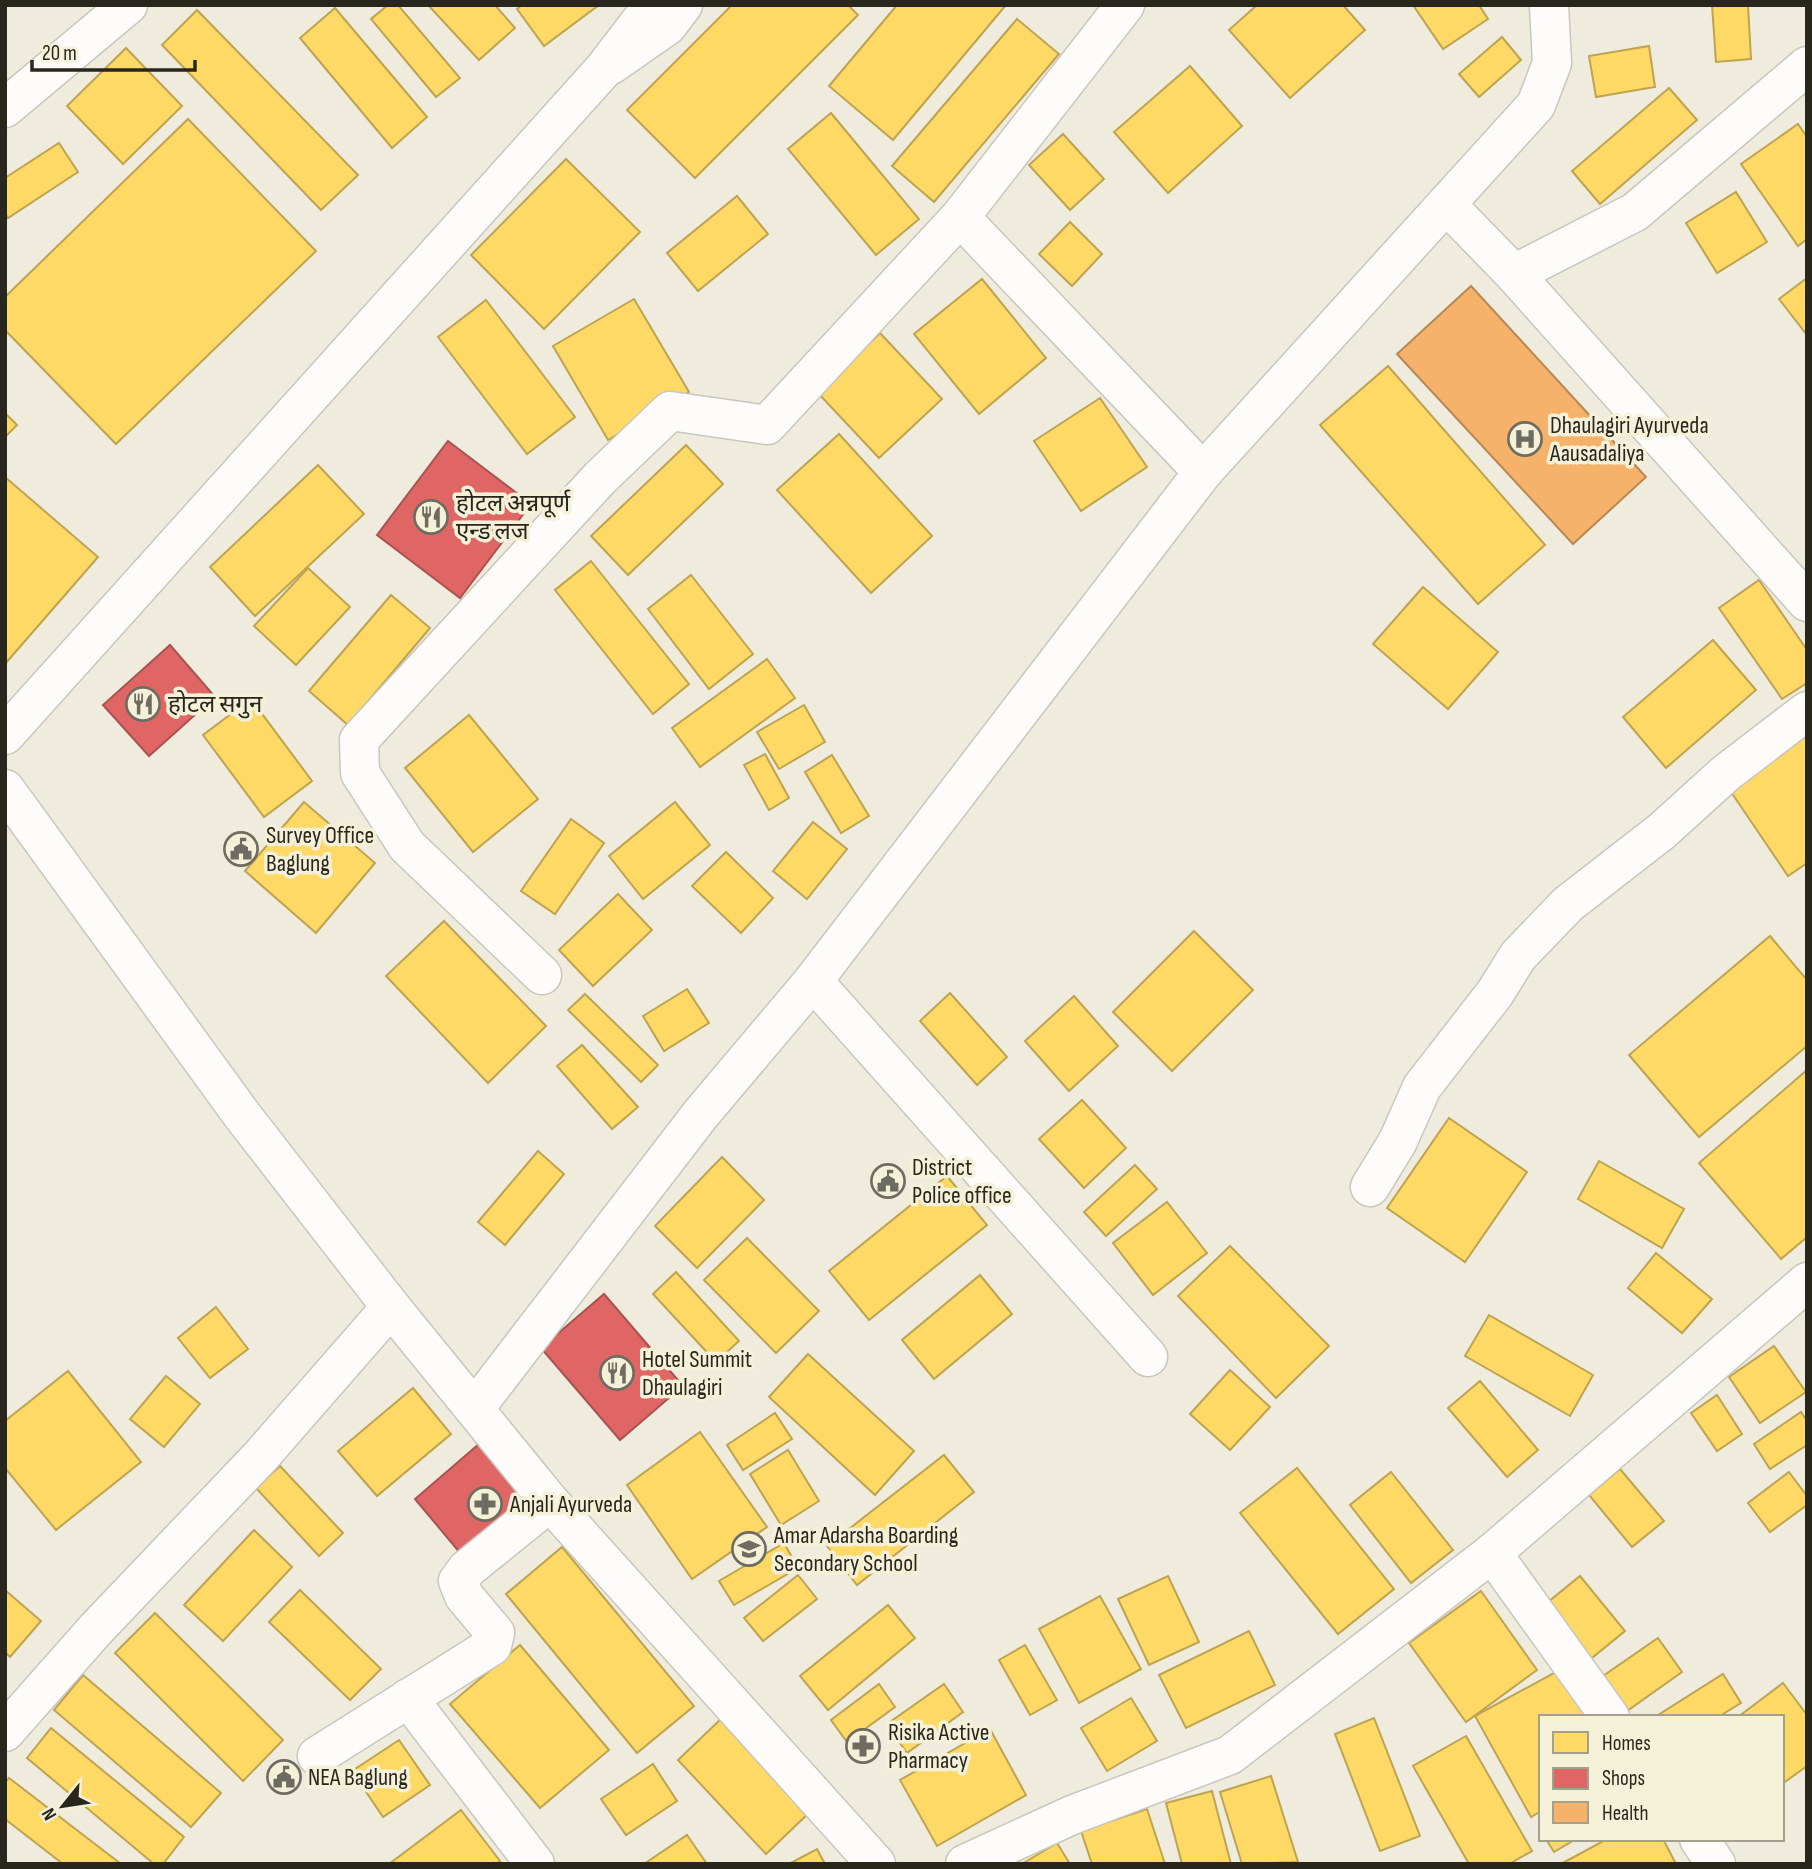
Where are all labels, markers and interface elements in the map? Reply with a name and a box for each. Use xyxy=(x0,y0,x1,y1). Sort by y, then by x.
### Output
scale bar xyxy=(32,28,194,72)
text: 20 m xyxy=(42,41,77,66)
place label: Dhaulagiri Ayurveda Aausadaliya xyxy=(1549,411,1709,468)
hospital icon: Dhaulagiri Ayurveda Aausadaliya xyxy=(1506,420,1544,458)
place label: होटल अन्नपूर्ण एन्ड लज xyxy=(456,489,571,546)
restaurant icon: होटल अन्नपूर्ण एन्ड लज xyxy=(412,498,450,536)
restaurant icon: होटल सगुन xyxy=(124,685,162,723)
place label: होटल सगुन xyxy=(168,690,263,719)
place label: Survey Office Baglung xyxy=(266,821,374,878)
public building icon: Survey Office Baglung xyxy=(222,830,260,868)
place label: District Police office xyxy=(912,1153,1012,1210)
public building icon: District Police office xyxy=(869,1162,907,1200)
place label: Hotel Summit Dhaulagiri xyxy=(642,1345,752,1402)
restaurant icon: Hotel Summit Dhaulagiri xyxy=(598,1354,636,1392)
pharmacy icon: Anjali Ayurveda xyxy=(466,1485,504,1523)
place label: Anjali Ayurveda xyxy=(509,1490,632,1519)
place label: Amar Adarsha Boarding Secondary School xyxy=(773,1521,958,1578)
school or university icon: Amar Adarsha Boarding Secondary School xyxy=(730,1530,768,1568)
legend xyxy=(1539,1715,1784,1841)
place label: Risika Active Pharmacy xyxy=(888,1718,989,1775)
pharmacy icon: Risika Active Pharmacy xyxy=(844,1727,882,1765)
text: Homes xyxy=(1602,1731,1651,1756)
public building icon: NEA Baglung xyxy=(265,1758,303,1796)
place label: NEA Baglung xyxy=(308,1763,408,1792)
text: Shops xyxy=(1602,1766,1645,1791)
north arrow xyxy=(28,1771,98,1841)
text: Health xyxy=(1602,1801,1649,1826)
text: N xyxy=(37,1804,62,1824)

